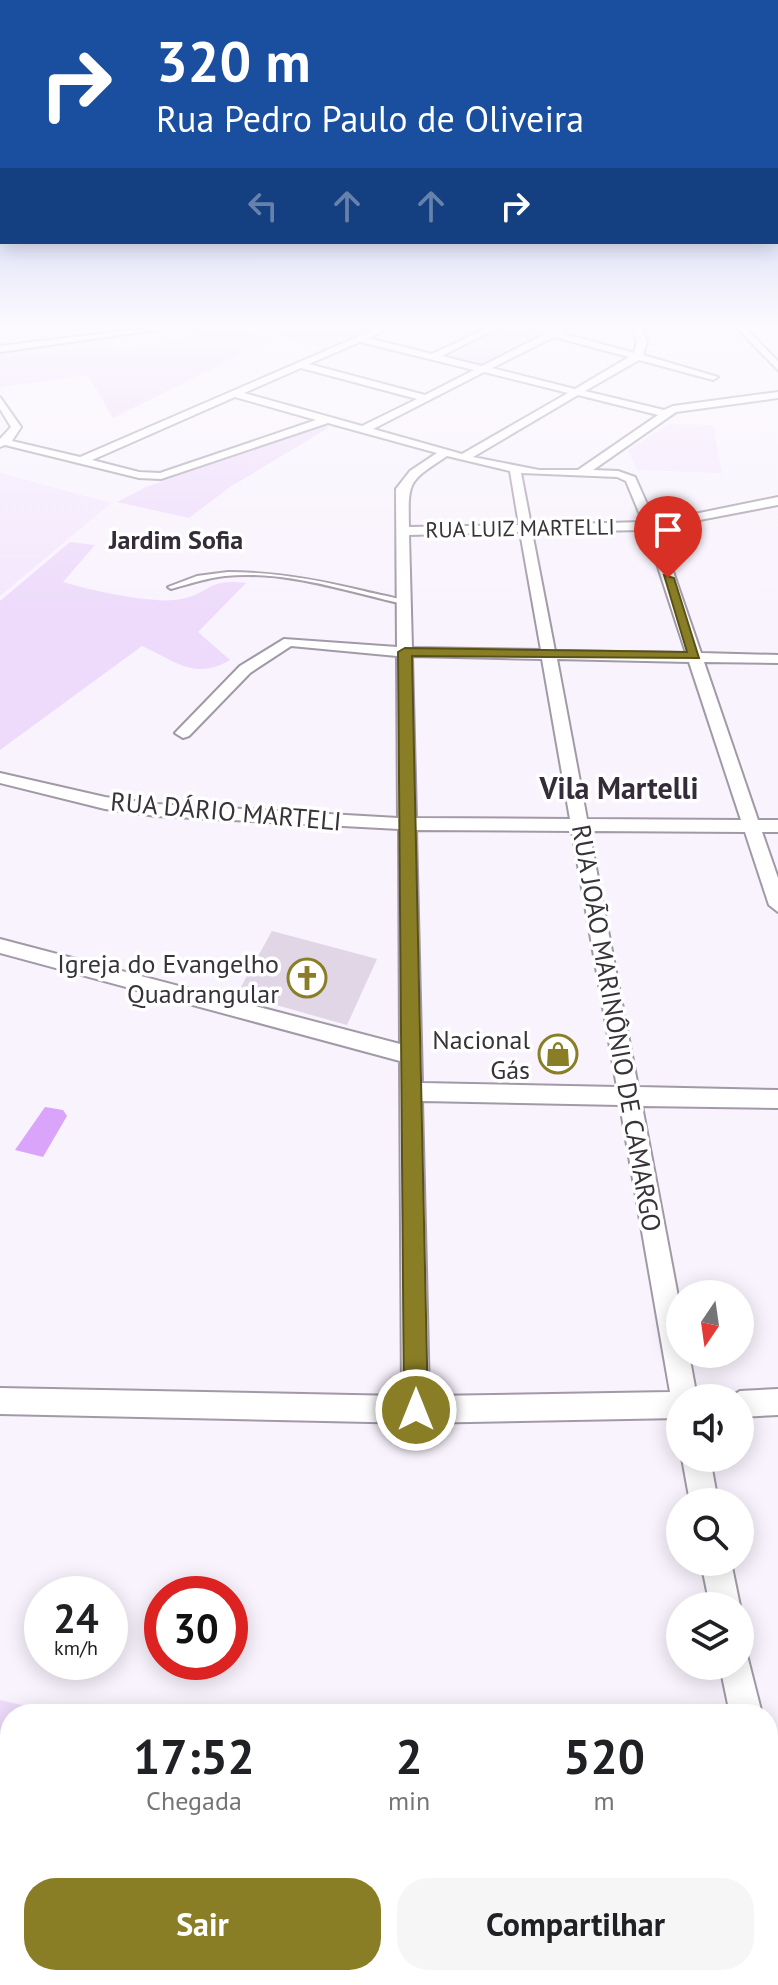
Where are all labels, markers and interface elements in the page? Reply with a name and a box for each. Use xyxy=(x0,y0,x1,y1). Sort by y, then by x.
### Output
text: 320 m xyxy=(156,25,311,97)
icon: right xyxy=(24,32,128,136)
text: Rua Pedro Paulo de Oliveira xyxy=(156,95,584,142)
icon: left xyxy=(241,184,285,228)
icon: ahead xyxy=(325,184,369,228)
icon: ahead xyxy=(409,184,453,228)
icon: right xyxy=(493,184,537,228)
pin xyxy=(634,496,702,578)
icon: arrive xyxy=(646,508,690,552)
street label: RUA LUIZ MARTELLI xyxy=(425,512,615,544)
district label: Jardim Sofia xyxy=(108,523,243,556)
district label: Vila Martelli xyxy=(539,768,699,807)
street label: RUA DÁRIO MARTELI xyxy=(109,784,343,838)
street label: RUA JOÃO MARINÔNIO DE CAMARGO xyxy=(565,822,669,1234)
place label: Igreja do Evangelho Quadrangular xyxy=(57,947,279,1010)
church icon: Igreja do Evangelho Quadrangular xyxy=(286,957,328,999)
place label: Nacional Gás xyxy=(432,1023,530,1086)
shop icon: Nacional Gás xyxy=(537,1033,579,1075)
north arrow xyxy=(666,1280,754,1368)
map controls xyxy=(666,1280,754,1680)
position arrow xyxy=(374,1368,458,1452)
button: sound xyxy=(666,1384,754,1472)
button: search xyxy=(666,1488,754,1576)
speed limit sign: 30 xyxy=(144,1576,248,1680)
text: 24 xyxy=(53,1592,99,1644)
button: layers xyxy=(666,1592,754,1680)
text: km/h xyxy=(54,1635,98,1661)
text: 17:52 xyxy=(133,1725,255,1787)
text: 2 xyxy=(395,1725,423,1787)
text: 520 xyxy=(563,1725,645,1787)
text: Chegada xyxy=(146,1784,242,1817)
text: min xyxy=(388,1784,430,1817)
text: m xyxy=(594,1784,615,1817)
button: Sair xyxy=(24,1878,381,1970)
button: Compartilhar xyxy=(397,1878,754,1970)

